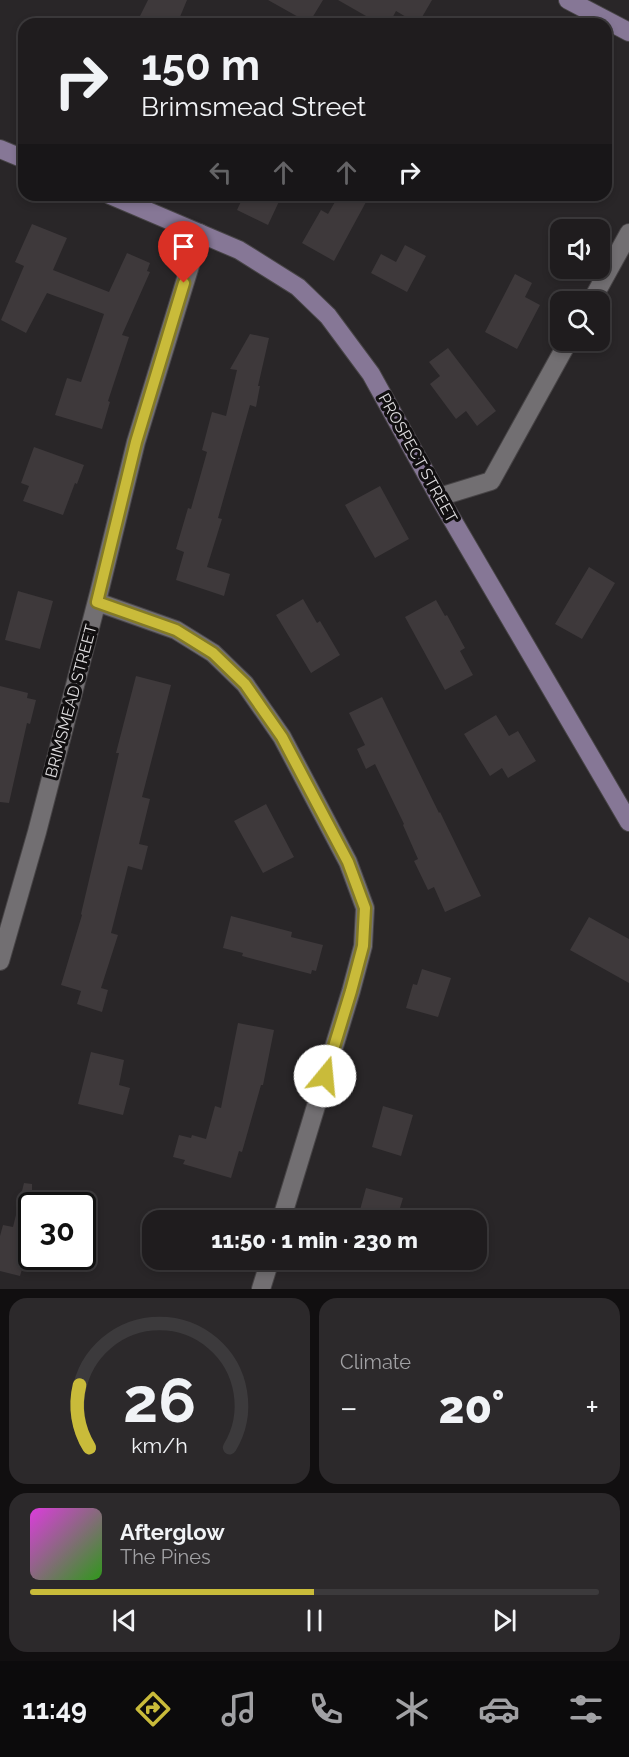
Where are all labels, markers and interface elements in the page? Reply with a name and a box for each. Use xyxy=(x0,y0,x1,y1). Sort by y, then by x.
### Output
text: 150 m xyxy=(141,41,260,90)
icon: right xyxy=(42,42,120,120)
text: Brimsmead Street xyxy=(141,91,366,122)
icon: left xyxy=(204,156,237,189)
icon: ahead xyxy=(267,156,300,189)
icon: ahead xyxy=(330,156,363,189)
icon: right xyxy=(393,156,426,189)
map controls xyxy=(550,219,610,351)
button: sound xyxy=(550,219,610,279)
pin xyxy=(158,221,209,283)
icon: arrive xyxy=(167,230,200,263)
button: search xyxy=(550,291,610,351)
street label: PROSPECT STREET xyxy=(375,390,462,526)
street label: BRIMSMEAD STREET xyxy=(41,622,101,780)
position arrow xyxy=(293,1044,357,1108)
speed limit sign: 30 xyxy=(18,1192,96,1270)
text: 11:50 · 1 min · 230 m xyxy=(211,1227,418,1253)
text: Climate xyxy=(340,1350,411,1374)
text: 26 xyxy=(123,1363,196,1437)
text: 20° xyxy=(438,1381,505,1434)
text: − xyxy=(340,1388,358,1427)
text: + xyxy=(585,1388,599,1427)
text: km/h xyxy=(131,1433,188,1458)
text: Afterglow xyxy=(120,1519,225,1545)
text: The Pines xyxy=(120,1545,211,1569)
icon: previous xyxy=(108,1604,141,1637)
icon: pause xyxy=(298,1604,331,1637)
icon: next xyxy=(488,1604,521,1637)
icon: directions xyxy=(132,1688,174,1730)
icon: music xyxy=(218,1688,260,1730)
icon: phone xyxy=(305,1688,347,1730)
icon: climate xyxy=(391,1688,433,1730)
icon: car xyxy=(478,1688,520,1730)
icon: filters xyxy=(565,1688,607,1730)
text: 11:49 xyxy=(22,1694,87,1725)

